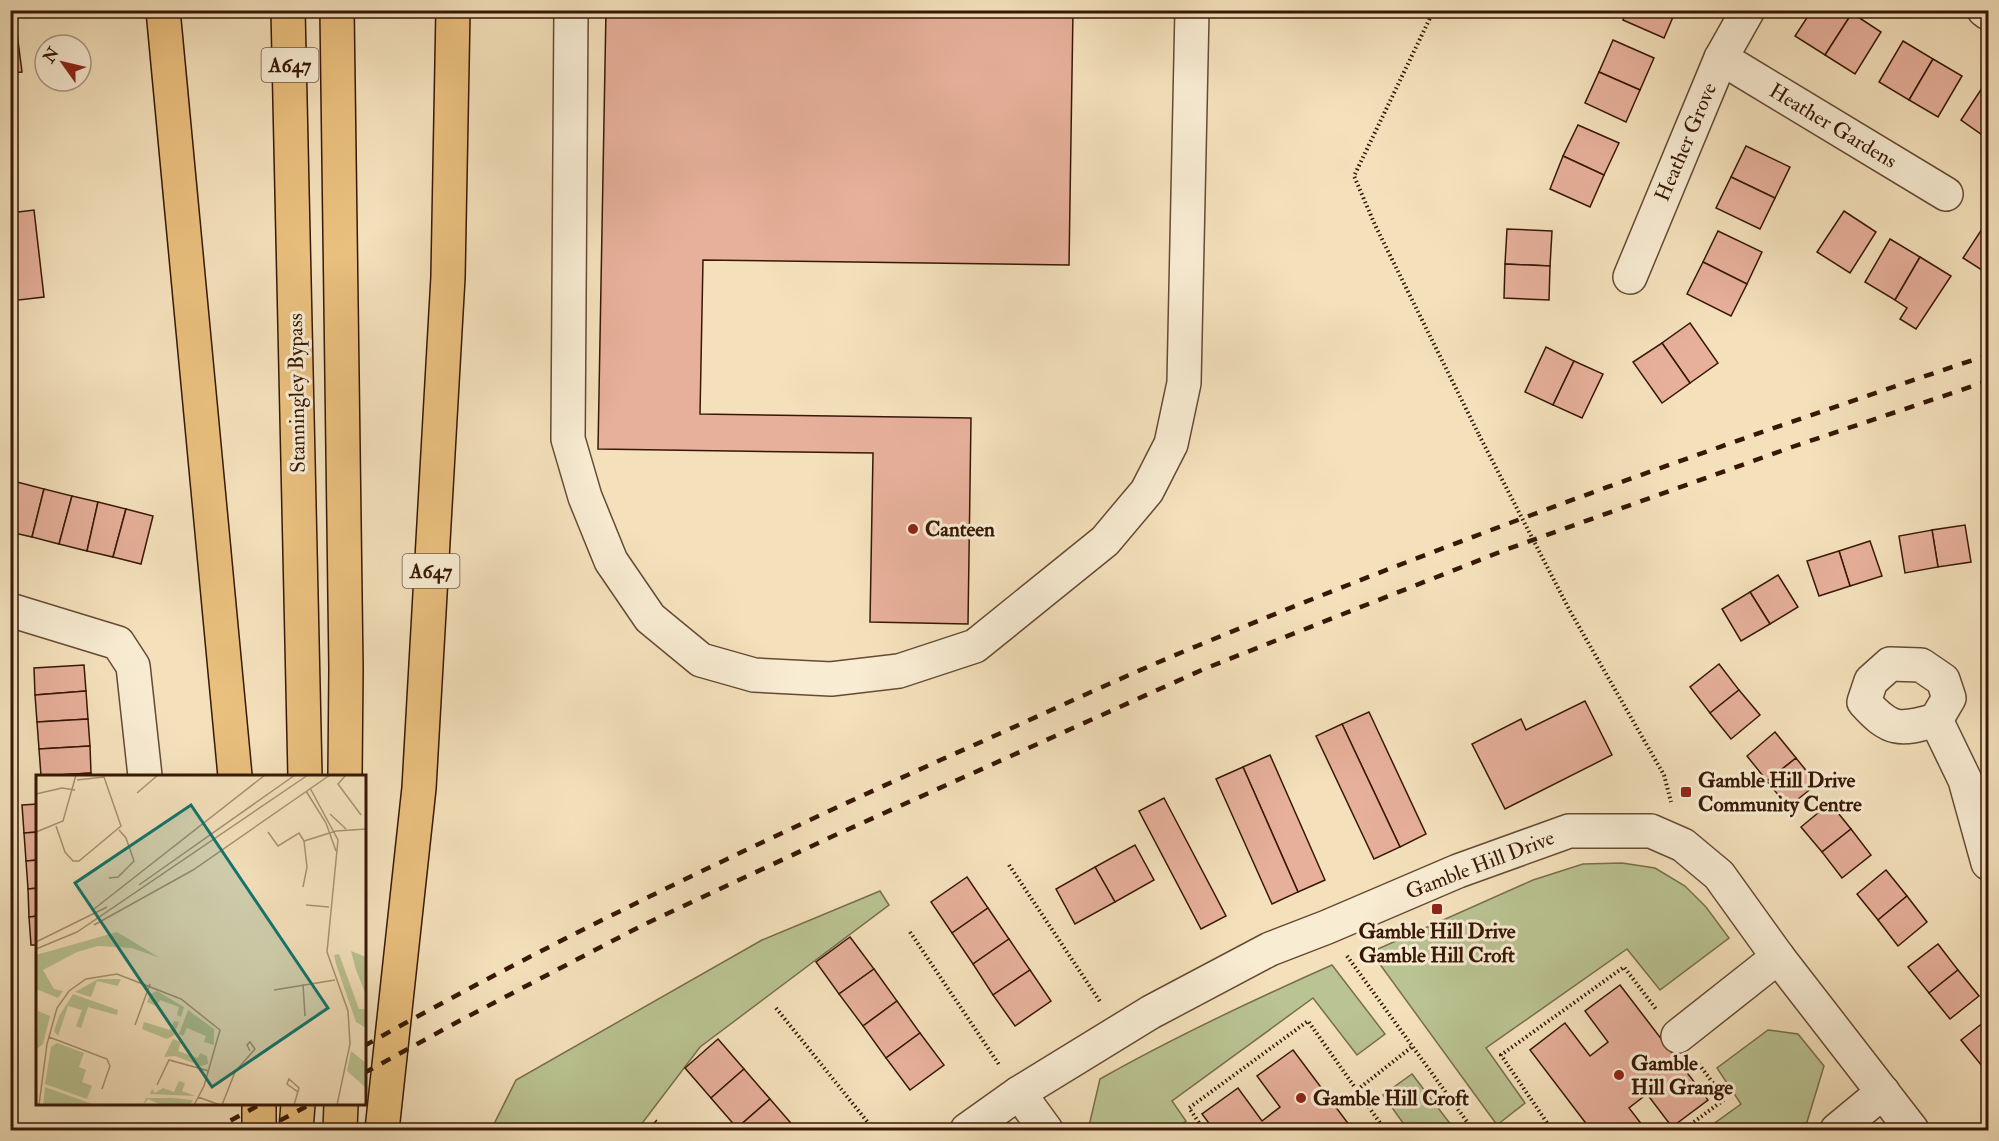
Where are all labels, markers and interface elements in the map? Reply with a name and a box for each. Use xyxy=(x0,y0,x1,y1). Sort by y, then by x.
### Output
north arrow xyxy=(33,33,93,93)
text: N xyxy=(39,43,64,68)
road number: A647 xyxy=(262,48,318,82)
street label: Heather Gardens xyxy=(1764,77,1902,175)
street label: Heather Grove xyxy=(1649,78,1723,205)
street label: Stanningley Bypass xyxy=(282,313,312,473)
place label: Canteen xyxy=(925,516,995,543)
marker: Canteen xyxy=(906,522,920,536)
road number: A647 xyxy=(402,554,460,588)
place label: Gamble Hill Drive Community Centre xyxy=(1698,767,1862,818)
inset map xyxy=(36,775,366,1105)
marker: Gamble Hill Drive Community Centre xyxy=(1679,785,1693,799)
street label: Gamble Hill Drive xyxy=(1402,824,1558,906)
marker: Gamble Hill Drive Gamble Hill Croft xyxy=(1430,902,1444,916)
place label: Gamble Hill Drive Gamble Hill Croft xyxy=(1358,918,1516,969)
place label: Gamble Hill Grange xyxy=(1631,1050,1733,1101)
marker: Gamble Hill Grange xyxy=(1612,1068,1626,1082)
place label: Gamble Hill Croft xyxy=(1313,1085,1469,1112)
marker: Gamble Hill Croft xyxy=(1294,1091,1308,1105)

